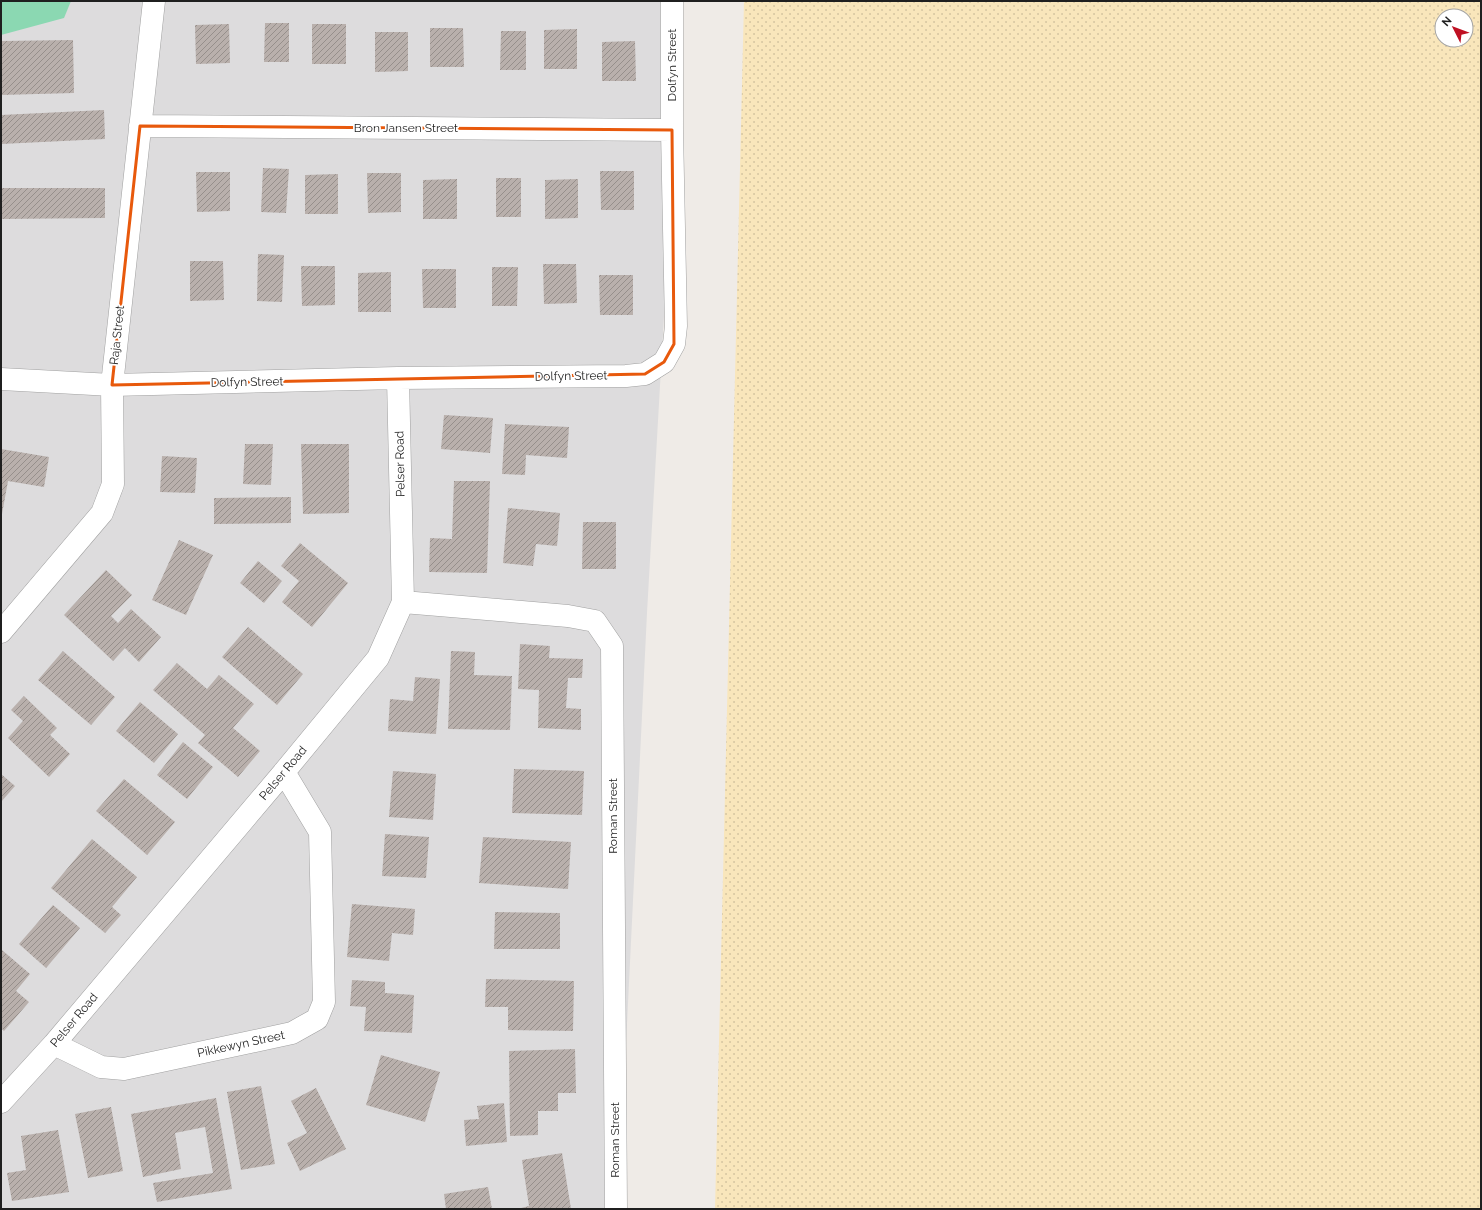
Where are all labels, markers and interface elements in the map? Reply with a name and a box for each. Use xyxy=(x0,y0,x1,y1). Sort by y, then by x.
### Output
north arrow xyxy=(1434,8,1474,48)
text: N xyxy=(1439,14,1455,29)
street label: Dolfyn Street xyxy=(665,29,679,101)
street label: Bron Jansen Street xyxy=(354,121,458,135)
street label: Raja Street xyxy=(107,305,127,365)
street label: Dolfyn Street xyxy=(534,368,608,384)
street label: Dolfyn Street xyxy=(210,374,284,390)
street label: Pelser Road xyxy=(392,431,408,497)
street label: Pelser Road xyxy=(256,743,310,803)
street label: Roman Street xyxy=(606,778,620,854)
street label: Pelser Road xyxy=(47,990,101,1050)
street label: Pikkewyn Street xyxy=(196,1028,286,1060)
street label: Roman Street xyxy=(608,1102,622,1178)

